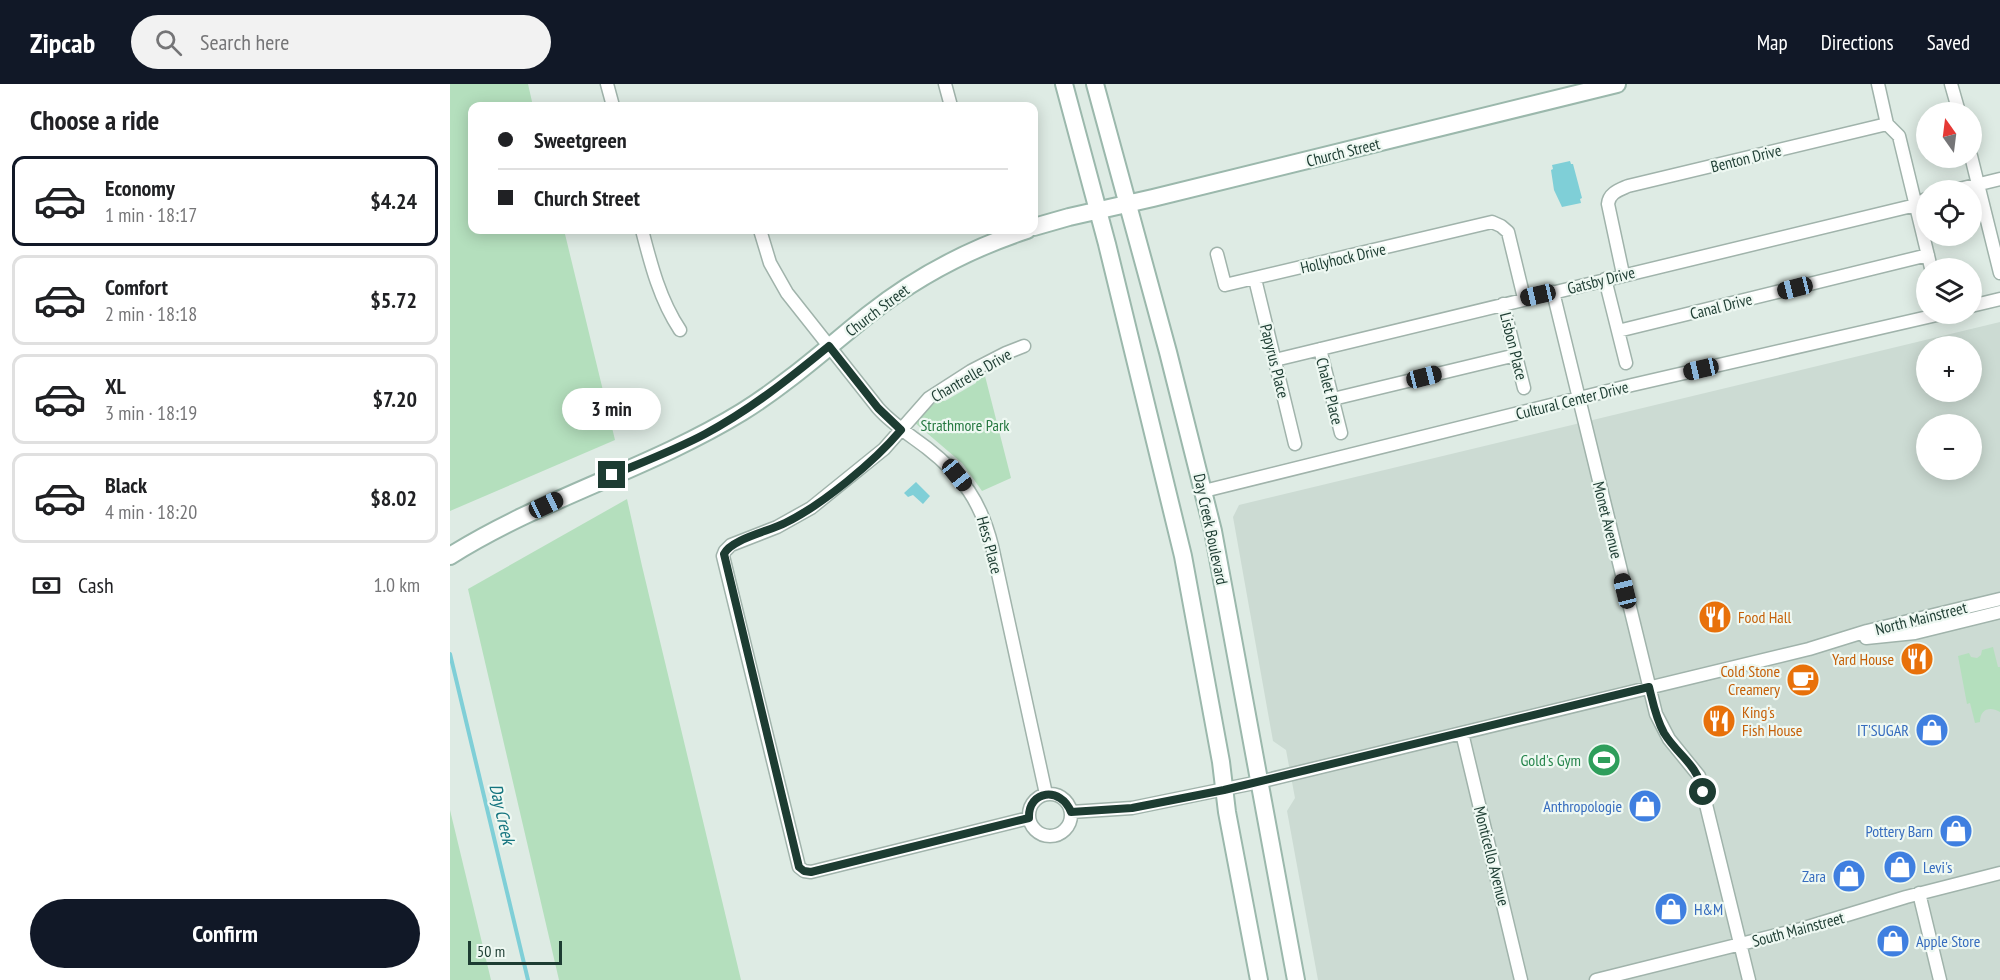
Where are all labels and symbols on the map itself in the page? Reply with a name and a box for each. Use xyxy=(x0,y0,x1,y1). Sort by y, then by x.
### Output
north arrow xyxy=(1916,102,1982,168)
street label: Church Street xyxy=(1304,133,1382,171)
street label: Benton Drive xyxy=(1709,140,1783,176)
street label: Hollyhock Drive xyxy=(1298,238,1388,278)
street label: Gatsby Drive xyxy=(1565,262,1637,298)
car xyxy=(1775,275,1815,301)
street label: Church Street xyxy=(841,279,913,341)
car xyxy=(1518,282,1558,308)
street label: Canal Drive xyxy=(1688,289,1754,323)
street label: Lisbon Place xyxy=(1496,310,1532,382)
street label: Papyrus Place xyxy=(1256,322,1294,400)
street label: Chantrelle Drive xyxy=(927,344,1015,406)
street label: Chalet Place xyxy=(1312,355,1348,427)
car xyxy=(1681,356,1721,382)
car xyxy=(1404,364,1444,390)
street label: Cultural Center Drive xyxy=(1514,376,1630,424)
callout: 3 min xyxy=(562,388,662,430)
park label: Strathmore Park xyxy=(921,415,1010,435)
car xyxy=(939,455,975,495)
route end xyxy=(598,461,625,488)
street label: Day Creek Boulevard xyxy=(1189,472,1233,586)
street label: Monet Avenue xyxy=(1589,479,1627,561)
car xyxy=(526,489,566,521)
street label: Hess Place xyxy=(973,514,1007,576)
car xyxy=(1612,571,1638,611)
street label: North Mainstreet xyxy=(1873,597,1970,639)
restaurant icon: Food Hall xyxy=(1697,599,1733,635)
place label: Food Hall xyxy=(1738,607,1791,627)
restaurant icon: Yard House xyxy=(1899,641,1935,677)
place label: Yard House xyxy=(1832,649,1894,669)
place label: Cold Stone Creamery xyxy=(1720,661,1780,699)
cafe icon: Cold Stone Creamery xyxy=(1785,662,1821,698)
place label: King's Fish House xyxy=(1742,702,1802,740)
restaurant icon: King's Fish House xyxy=(1701,703,1737,739)
shop icon: IT'SUGAR xyxy=(1914,712,1950,748)
place label: IT'SUGAR xyxy=(1857,720,1909,740)
sports icon: Gold's Gym xyxy=(1586,742,1622,778)
place label: Gold's Gym xyxy=(1520,750,1581,770)
route start xyxy=(1689,778,1716,805)
water label: Day Creek xyxy=(484,781,521,848)
shop icon: Anthropologie xyxy=(1627,788,1663,824)
place label: Anthropologie xyxy=(1543,796,1622,816)
street label: Monticello Avenue xyxy=(1470,804,1514,908)
shop icon: Pottery Barn xyxy=(1938,813,1974,849)
place label: Pottery Barn xyxy=(1865,821,1933,841)
shop icon: Levi's xyxy=(1882,849,1918,885)
place label: Levi's xyxy=(1923,857,1952,877)
shop icon: Zara xyxy=(1831,858,1867,894)
place label: Zara xyxy=(1802,866,1826,886)
shop icon: H&M xyxy=(1653,891,1689,927)
place label: H&M xyxy=(1694,899,1723,919)
street label: South Mainstreet xyxy=(1750,907,1847,951)
shop icon: Apple Store xyxy=(1875,923,1911,959)
place label: Apple Store xyxy=(1916,931,1980,951)
scale bar xyxy=(468,938,562,966)

